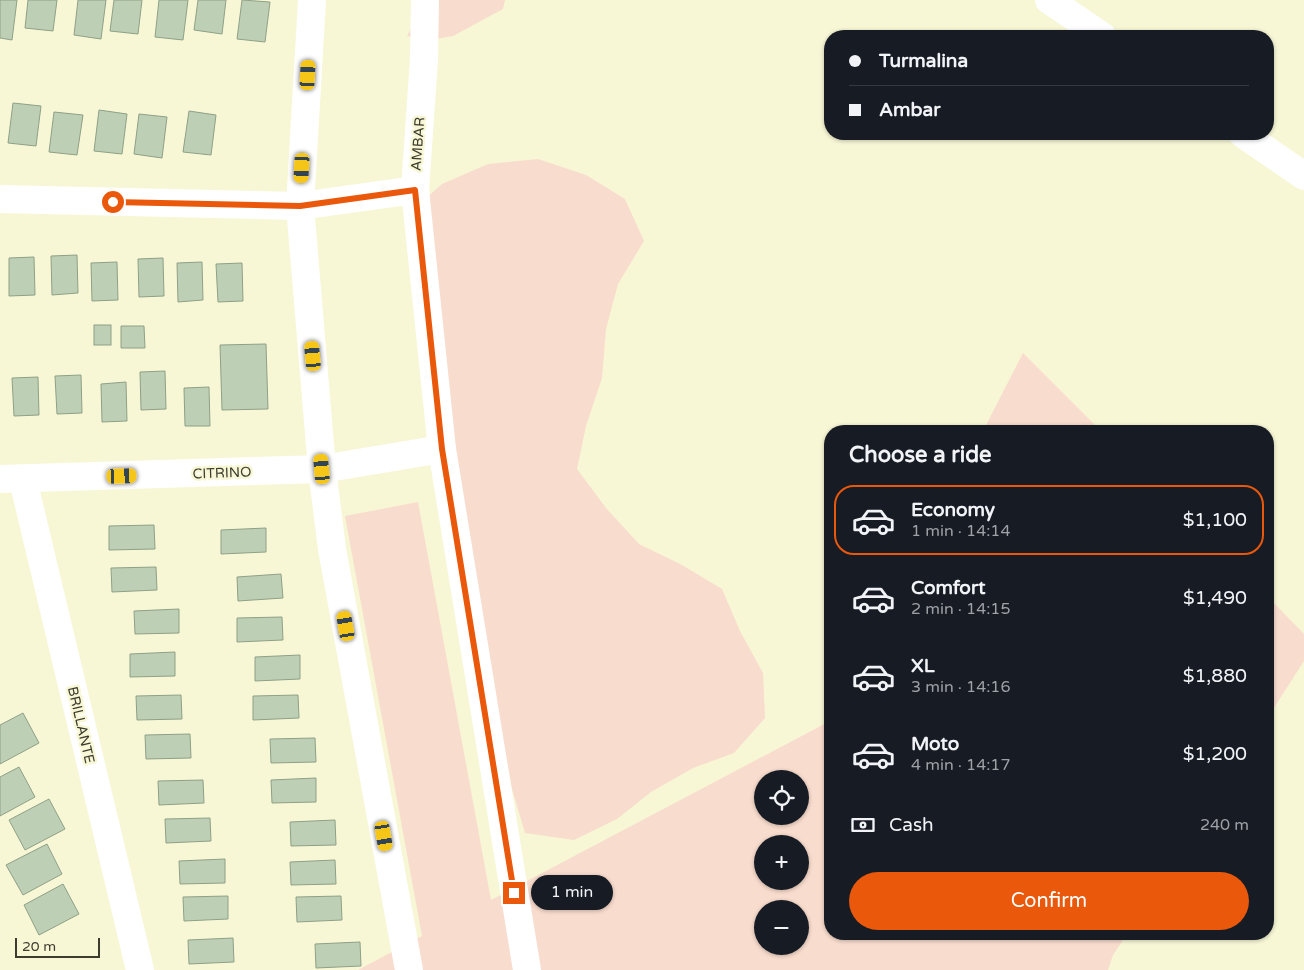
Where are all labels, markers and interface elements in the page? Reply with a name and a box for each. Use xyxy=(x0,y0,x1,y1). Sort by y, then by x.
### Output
text: Turmalina xyxy=(879,50,968,72)
car xyxy=(299,60,316,90)
text: Ambar xyxy=(879,99,940,121)
street label: AMBAR xyxy=(408,116,428,172)
car xyxy=(293,153,310,183)
route start xyxy=(102,191,124,213)
car xyxy=(304,340,321,372)
text: Choose a ride xyxy=(849,442,992,468)
car xyxy=(313,453,330,485)
street label: CITRINO xyxy=(192,463,252,483)
car xyxy=(106,468,137,484)
icon: car xyxy=(851,498,896,543)
text: Economy xyxy=(911,499,995,521)
text: $1,100 xyxy=(1183,509,1247,531)
text: 1 min · 14:14 xyxy=(911,521,1010,541)
icon: car xyxy=(851,576,896,621)
text: Comfort xyxy=(911,577,985,599)
text: $1,490 xyxy=(1183,587,1247,609)
text: 2 min · 14:15 xyxy=(911,599,1010,619)
car xyxy=(336,610,355,642)
icon: car xyxy=(851,654,896,699)
text: XL xyxy=(911,655,935,677)
text: $1,880 xyxy=(1183,665,1247,687)
text: 3 min · 14:16 xyxy=(911,677,1010,697)
street label: BRILLANTE xyxy=(64,685,98,765)
icon: car xyxy=(851,732,896,777)
text: Moto xyxy=(911,733,959,755)
text: $1,200 xyxy=(1183,743,1247,765)
text: 4 min · 14:17 xyxy=(911,755,1010,775)
map controls xyxy=(754,770,809,955)
button: locate xyxy=(754,770,809,825)
icon: cash xyxy=(849,811,877,839)
text: Cash xyxy=(889,814,934,836)
text: 240 m xyxy=(1200,815,1249,835)
car xyxy=(374,820,393,852)
button: + xyxy=(754,835,809,890)
button: Confirm xyxy=(849,872,1249,930)
callout: 1 min xyxy=(532,876,614,910)
route end xyxy=(503,882,525,904)
text: 1 min xyxy=(551,882,593,902)
button: − xyxy=(754,900,809,955)
scale bar xyxy=(15,935,100,958)
text: 20 m xyxy=(22,938,56,955)

